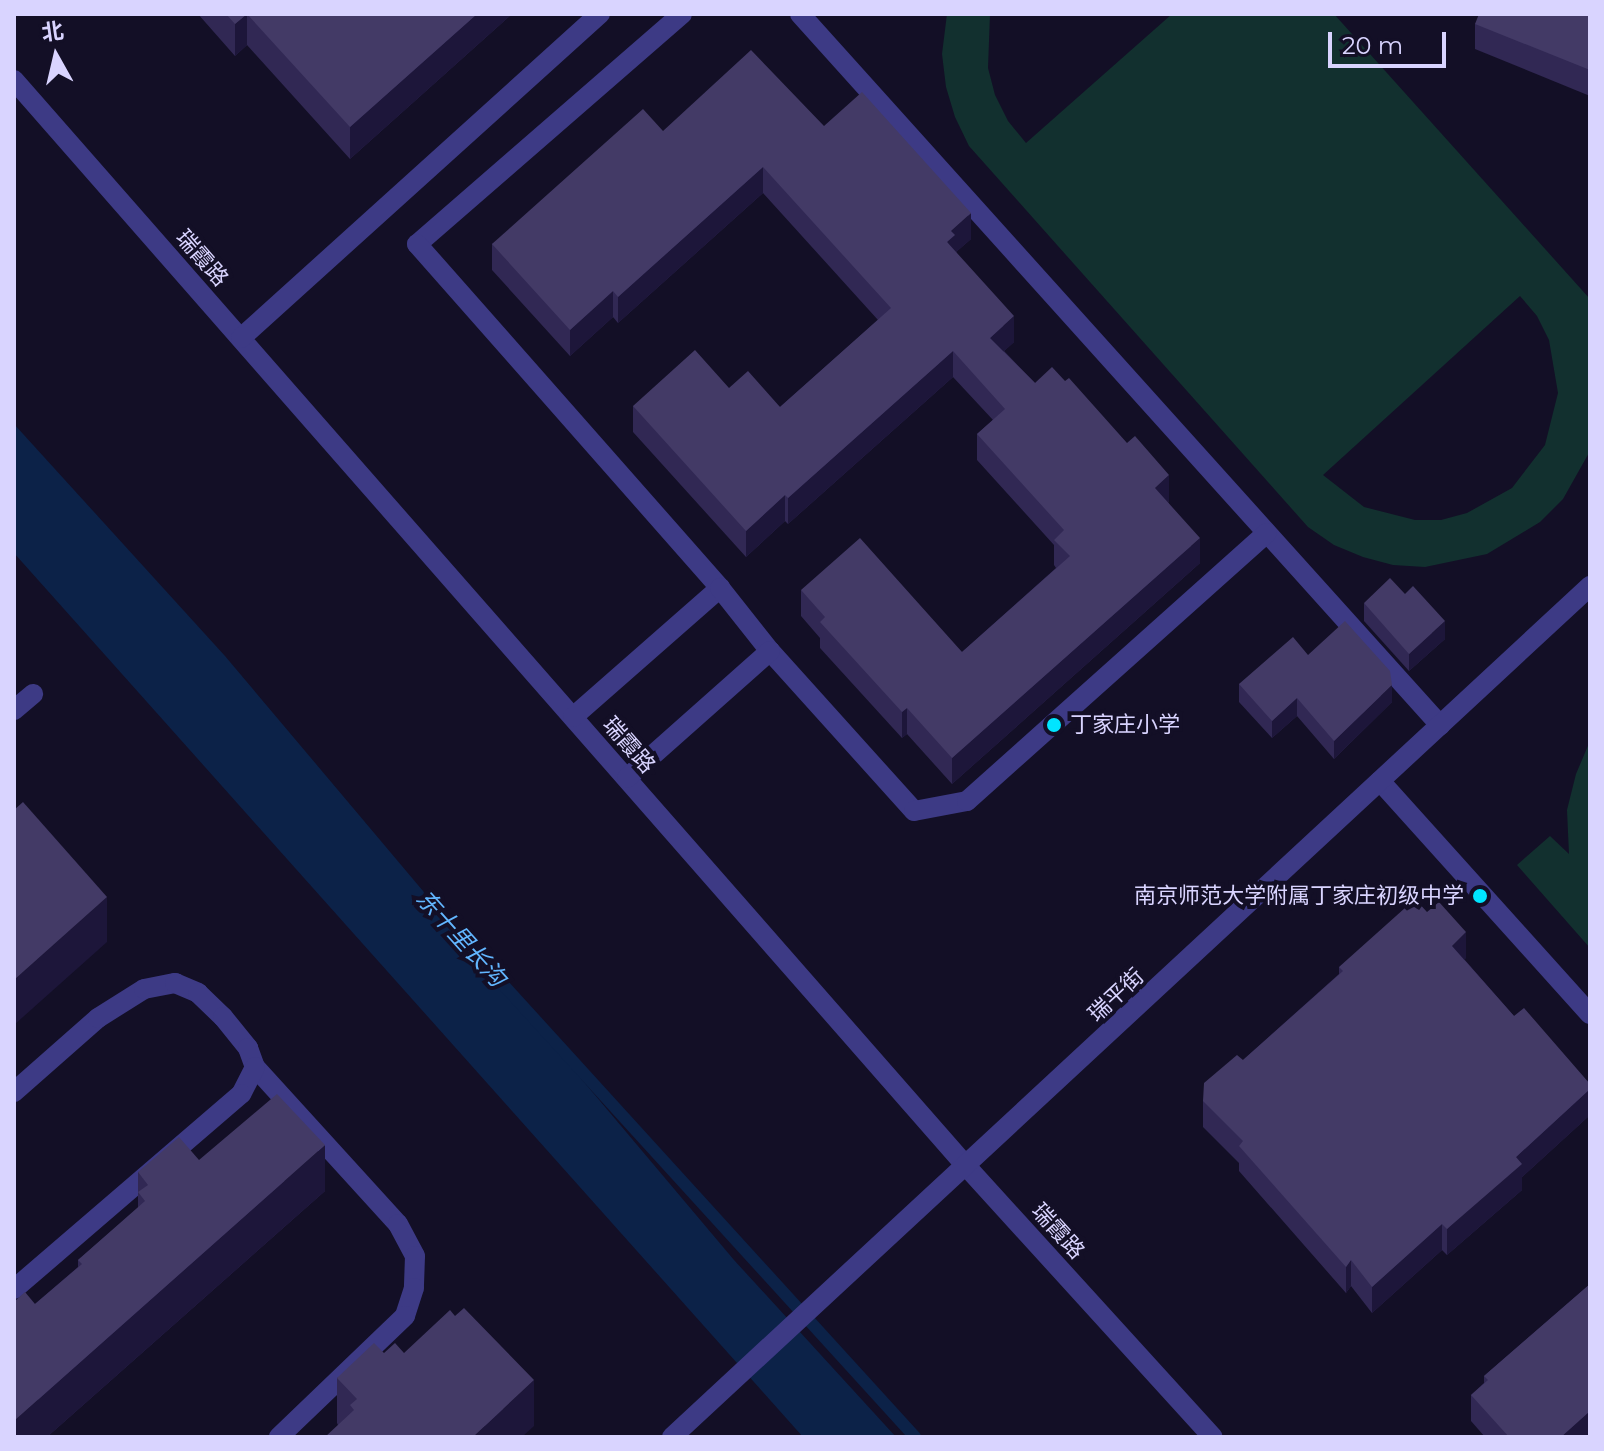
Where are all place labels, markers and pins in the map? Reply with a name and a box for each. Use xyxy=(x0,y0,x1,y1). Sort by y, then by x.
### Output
place label: 丁家庄小学 xyxy=(1070,712,1180,738)
marker: 丁家庄小学 xyxy=(1045,716,1063,734)
place label: 南京师范大学附属丁家庄初级中学 xyxy=(1134,883,1464,909)
marker: 南京师范大学附属丁家庄初级中学 xyxy=(1471,887,1489,905)

